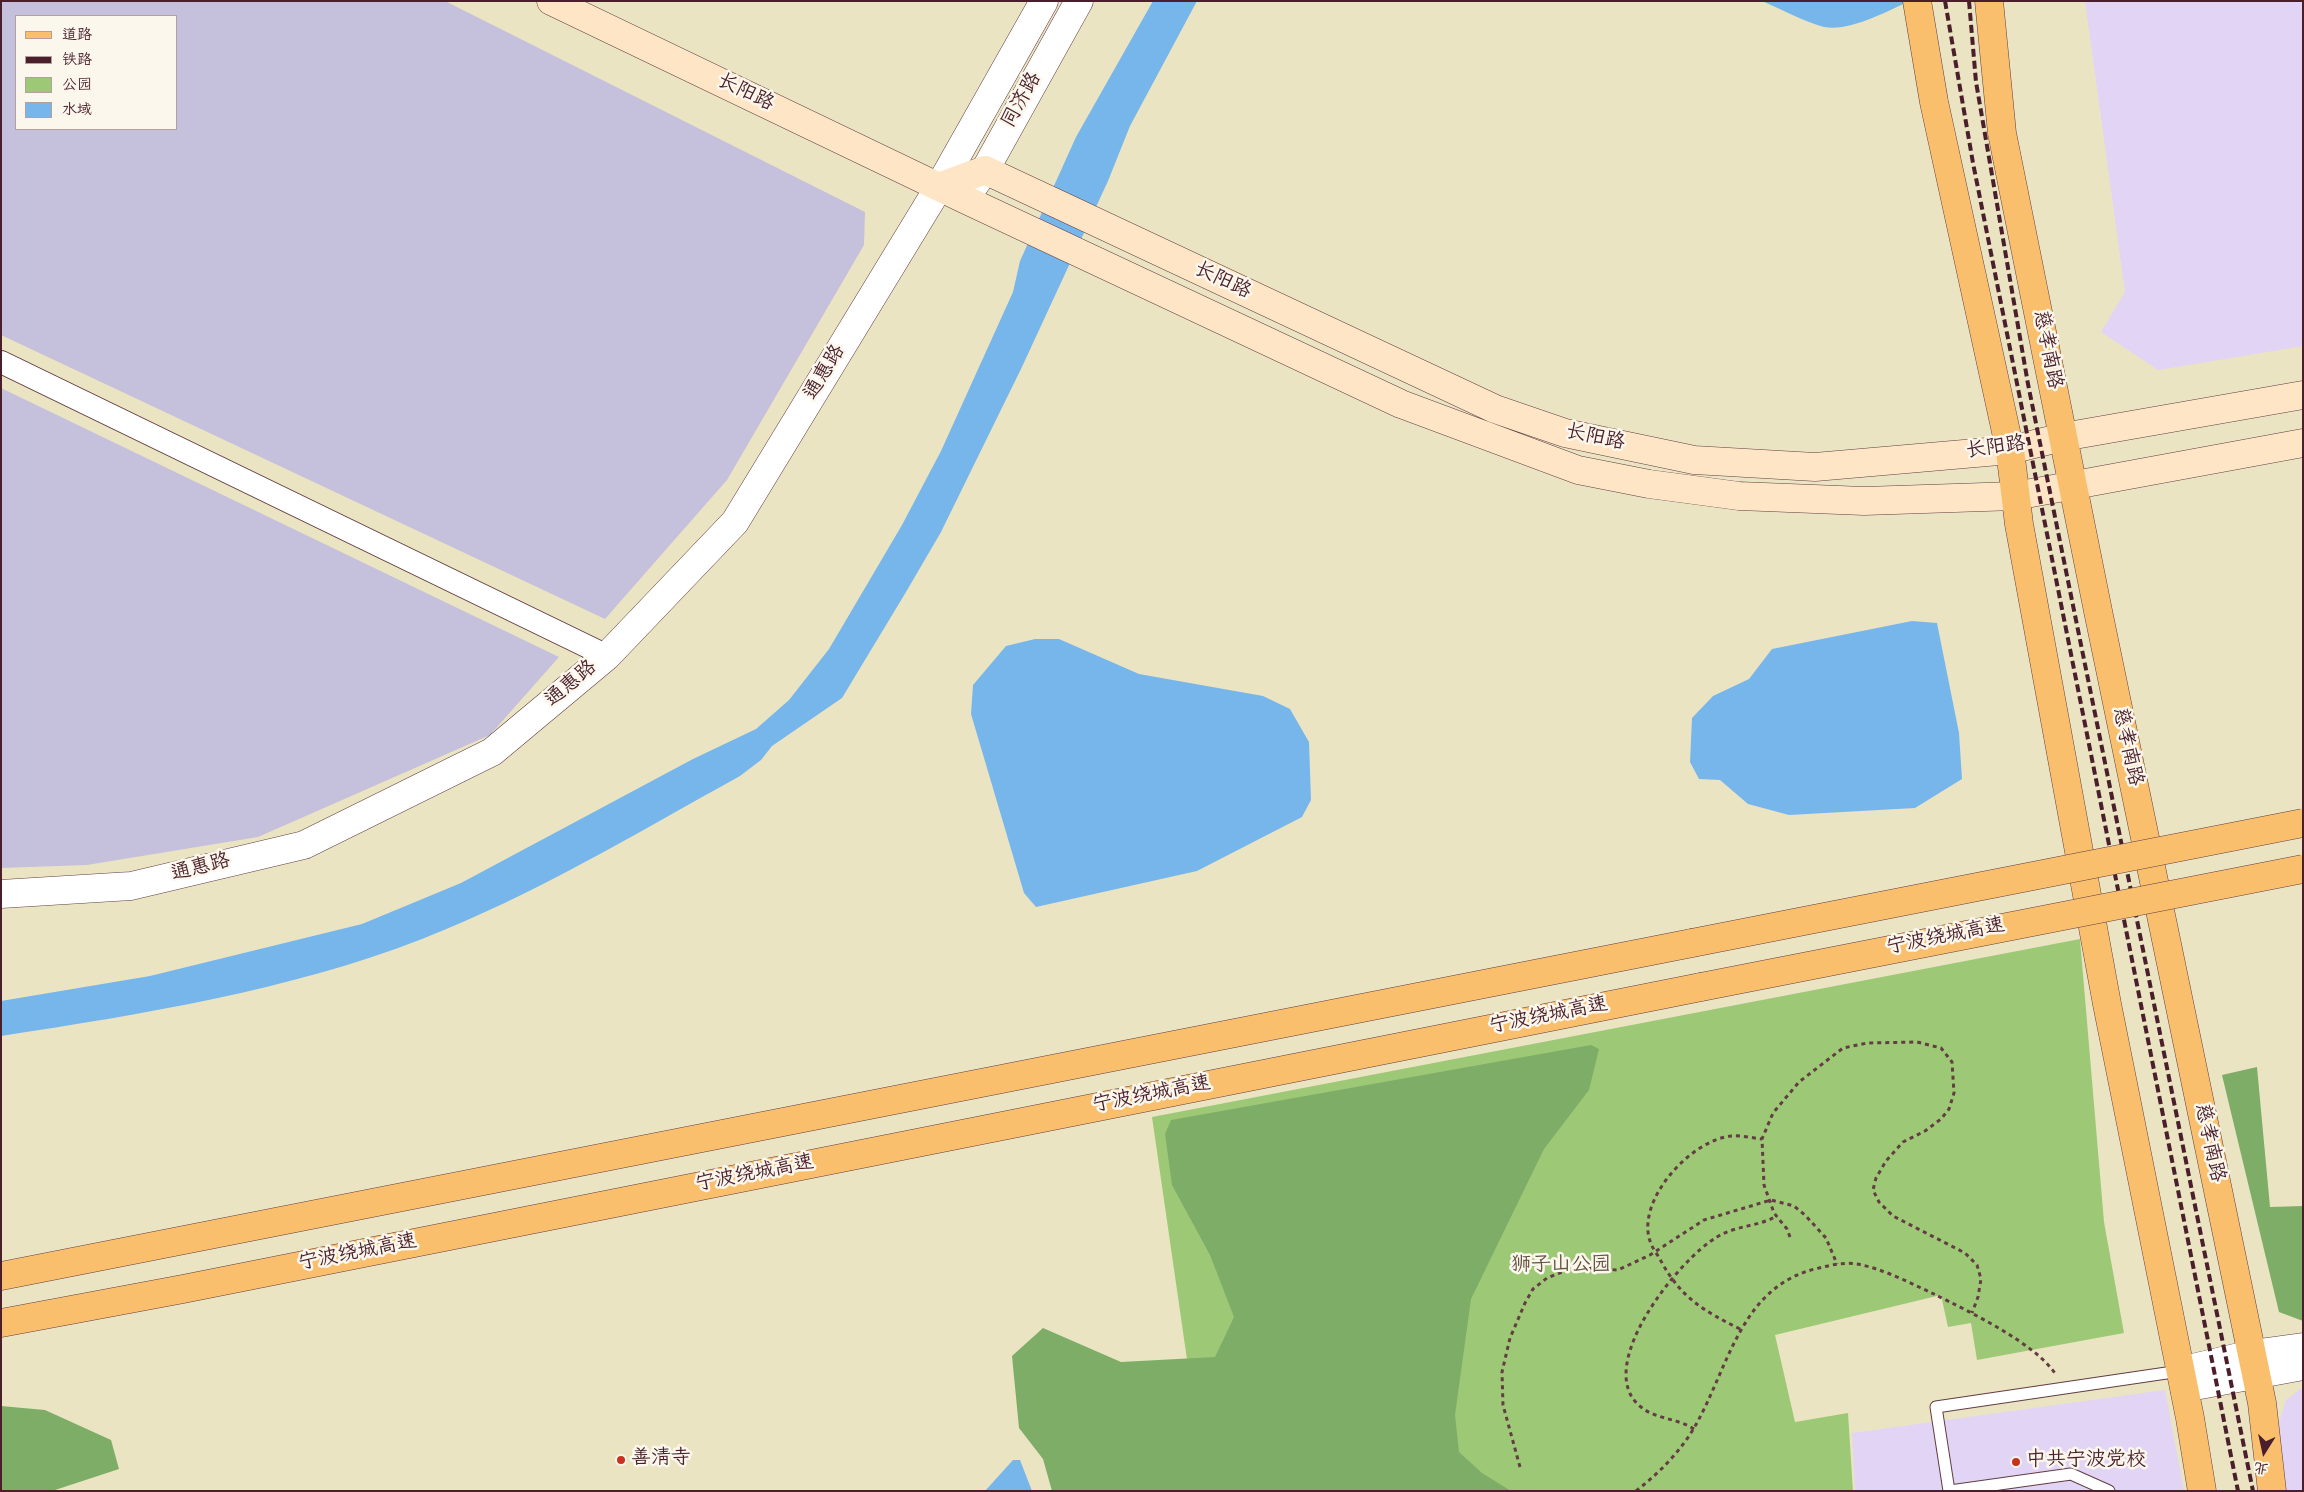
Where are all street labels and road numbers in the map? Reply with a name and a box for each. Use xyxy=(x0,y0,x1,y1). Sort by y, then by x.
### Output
street label: 同济路 xyxy=(998,69,1048,133)
street label: 长阳路 xyxy=(713,70,777,118)
street label: 长阳路 xyxy=(1190,258,1254,306)
street label: 慈孝南路 xyxy=(2027,308,2065,392)
street label: 通惠路 xyxy=(800,341,852,405)
street label: 长阳路 xyxy=(1563,421,1627,457)
street label: 长阳路 xyxy=(1965,433,2027,465)
street label: 通惠路 xyxy=(541,657,603,713)
street label: 慈孝南路 xyxy=(2106,705,2146,789)
street label: 通惠路 xyxy=(169,850,233,888)
street label: 宁波绕城高速 xyxy=(1885,915,2007,961)
street label: 宁波绕城高速 xyxy=(1488,994,1610,1040)
street label: 宁波绕城高速 xyxy=(1091,1073,1213,1119)
street label: 慈孝南路 xyxy=(2188,1101,2228,1185)
street label: 宁波绕城高速 xyxy=(694,1152,816,1198)
street label: 宁波绕城高速 xyxy=(297,1231,419,1277)

